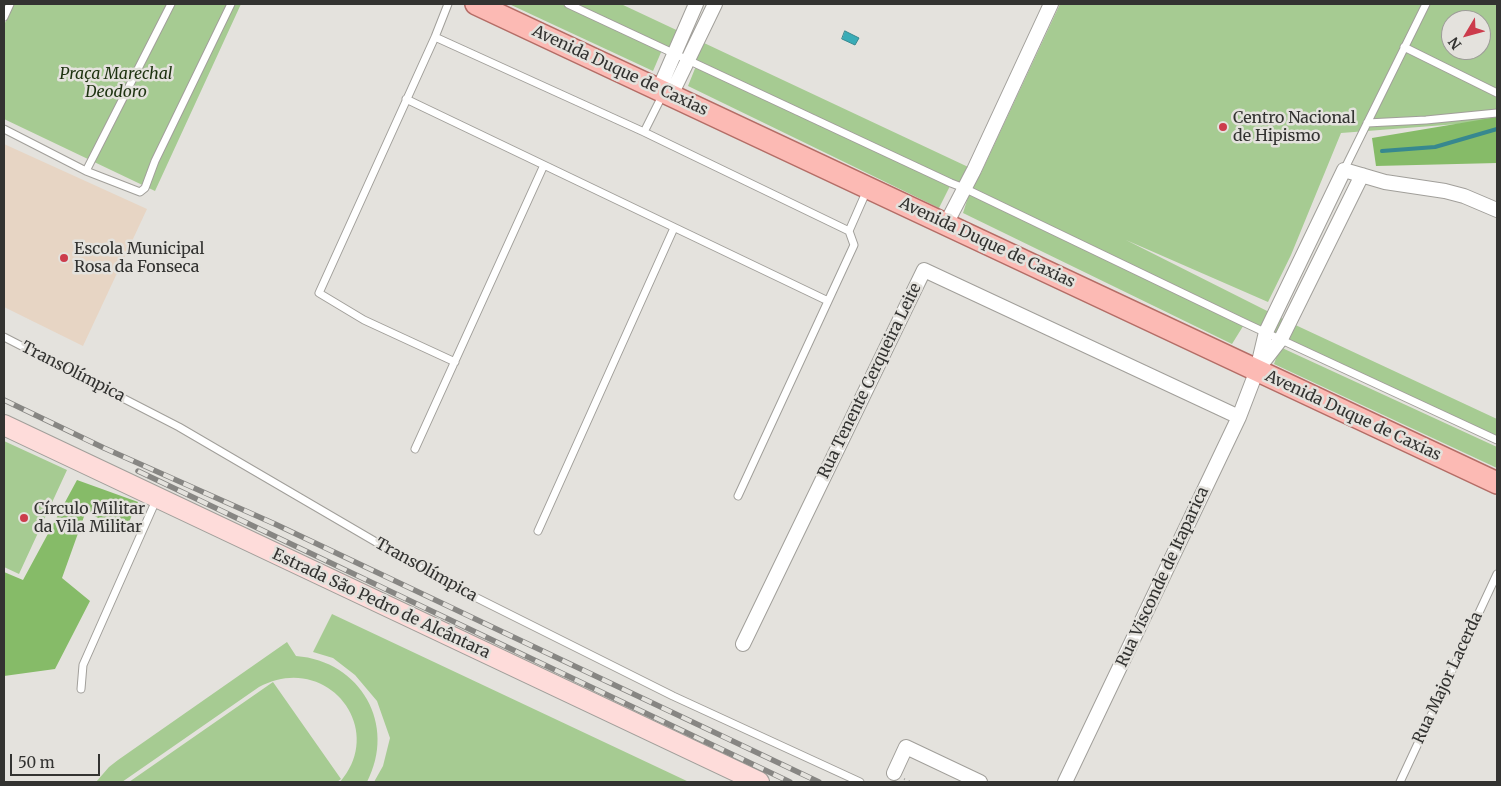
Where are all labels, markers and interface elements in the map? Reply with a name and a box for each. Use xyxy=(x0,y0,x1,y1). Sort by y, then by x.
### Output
north arrow xyxy=(1441,10,1491,60)
street label: Avenida Duque de Caxias xyxy=(529,22,711,120)
text: N xyxy=(1444,34,1465,53)
park label: Praça Marechal Deodoro xyxy=(59,64,173,102)
place label: Centro Nacional de Hipismo xyxy=(1233,108,1356,146)
marker: Centro Nacional de Hipismo xyxy=(1217,121,1229,133)
street label: Avenida Duque de Caxias xyxy=(896,194,1078,292)
place label: Escola Municipal Rosa da Fonseca xyxy=(74,239,205,277)
marker: Escola Municipal Rosa da Fonseca xyxy=(58,252,70,264)
street label: Rua Tenente Cerqueira Leite xyxy=(814,280,926,482)
street label: TransOlímpica xyxy=(18,338,128,406)
street label: Avenida Duque de Caxias xyxy=(1262,367,1444,465)
street label: Rua Visconde de Itaparica xyxy=(1113,484,1213,670)
place label: Círculo Militar da Vila Militar xyxy=(34,499,145,537)
marker: Círculo Militar da Vila Militar xyxy=(18,512,30,524)
street label: TransOlímpica xyxy=(372,534,480,606)
street label: Estrada São Pedro de Alcântara xyxy=(269,545,493,663)
street label: Rua Major Lacerda xyxy=(1409,609,1487,747)
scale bar xyxy=(12,744,102,776)
text: 50 m xyxy=(18,753,55,772)

